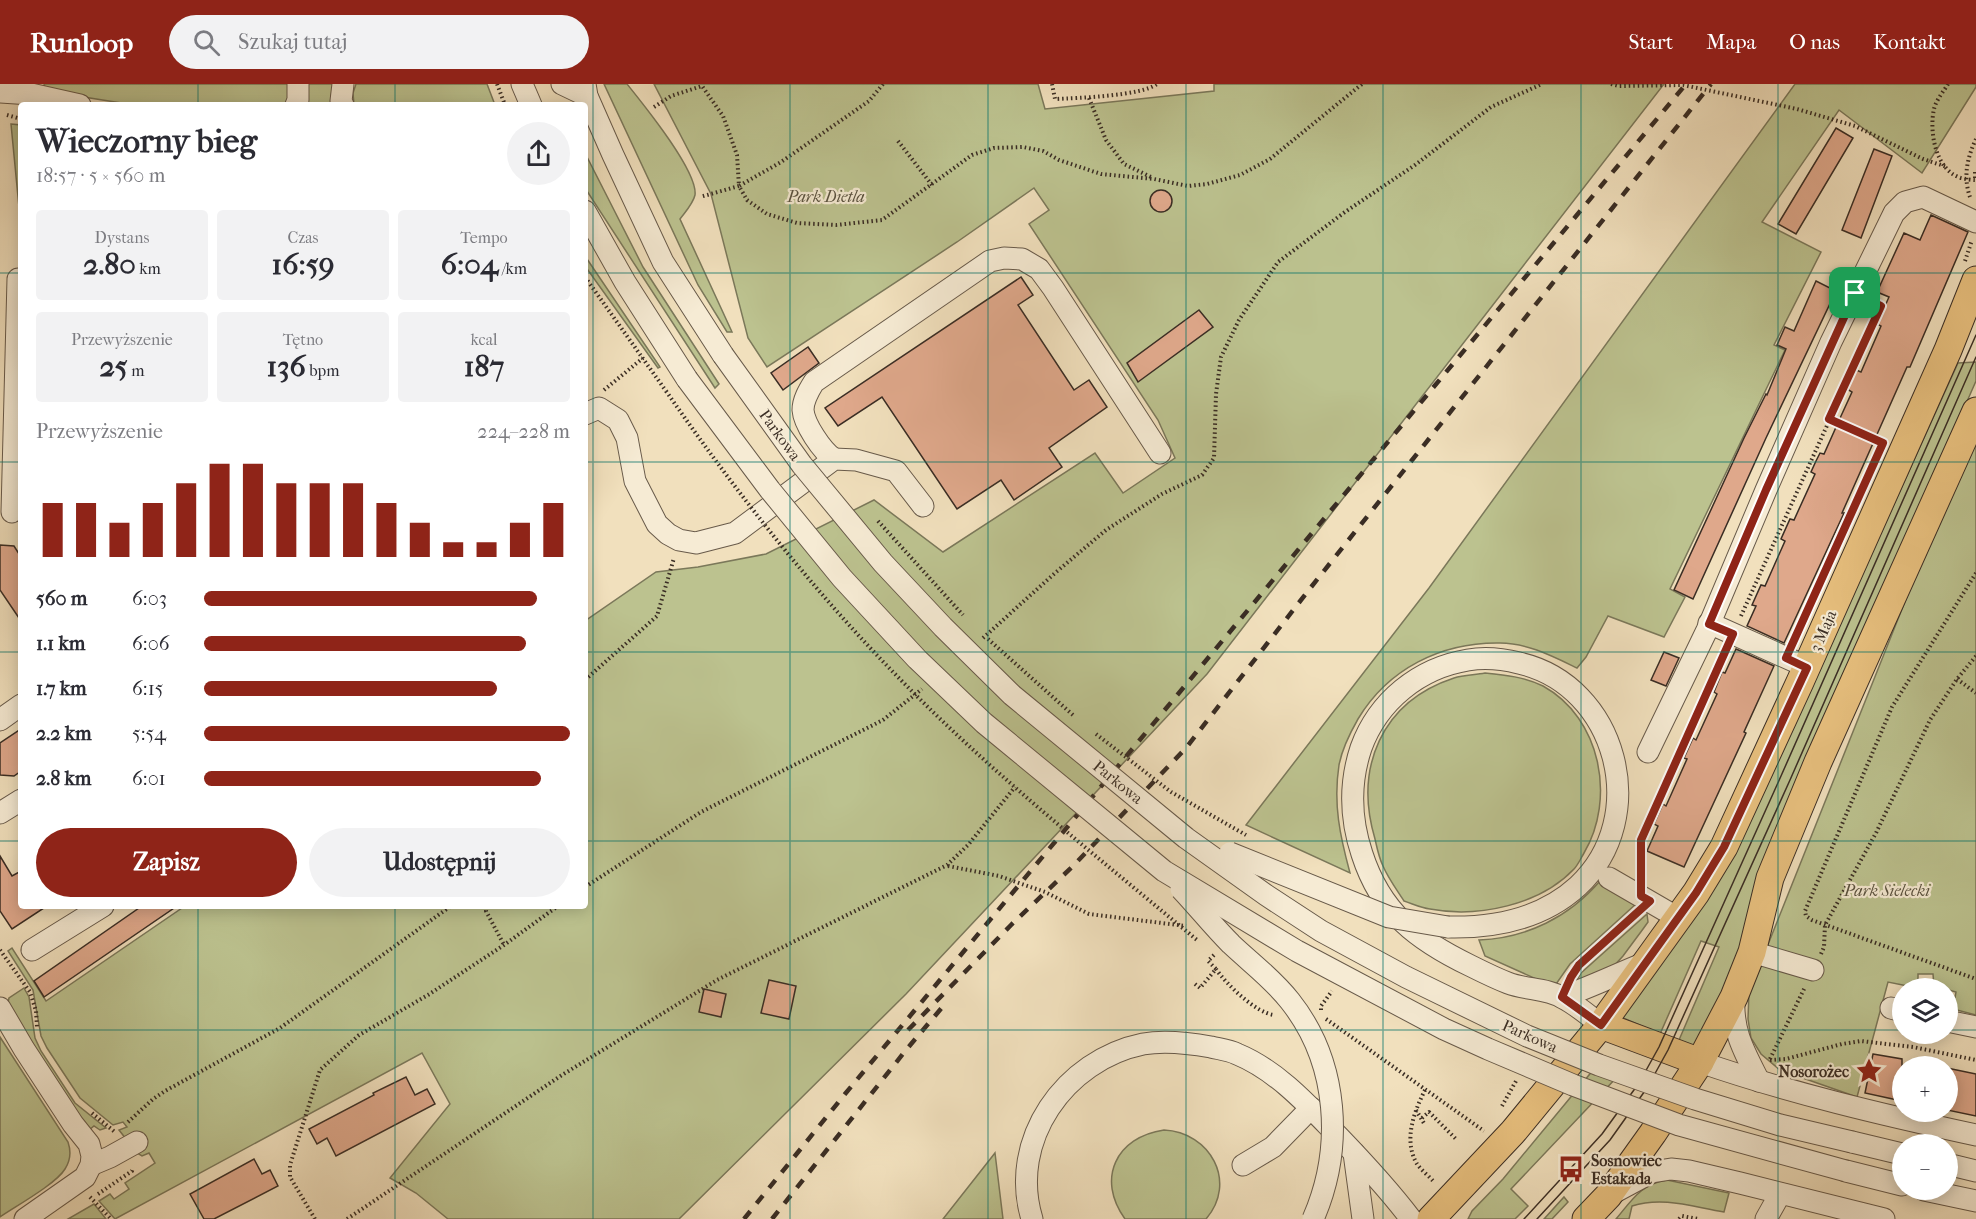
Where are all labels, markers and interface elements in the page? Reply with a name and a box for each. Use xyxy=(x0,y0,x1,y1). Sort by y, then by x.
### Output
search box xyxy=(169,15,589,69)
text: Runloop xyxy=(30,26,133,59)
icon: search xyxy=(190,26,223,59)
text: Szukaj tutaj xyxy=(238,29,347,55)
text: Start xyxy=(1629,30,1673,54)
text: Mapa xyxy=(1706,30,1756,54)
text: O nas xyxy=(1789,30,1840,54)
text: Kontakt xyxy=(1873,30,1946,54)
text: Wieczorny bieg xyxy=(36,122,257,161)
button: share xyxy=(507,122,570,185)
text: 18:57 · 5 × 560 m xyxy=(36,164,165,187)
park label: Park Dietla xyxy=(786,187,865,206)
text: Dystans xyxy=(95,228,149,247)
text: Czas xyxy=(287,228,319,247)
text: Tempo xyxy=(460,228,508,247)
text: 2.80 xyxy=(83,247,136,282)
text: 16:59 xyxy=(272,247,334,282)
text: 6:04 xyxy=(441,247,498,282)
text: km xyxy=(136,259,161,278)
text: /km xyxy=(498,259,527,278)
pin xyxy=(1829,267,1880,318)
icon: arrive xyxy=(1838,276,1871,309)
text: Przewyższenie xyxy=(71,330,173,349)
text: Tętno xyxy=(283,330,323,349)
text: kcal xyxy=(471,330,497,349)
text: 25 xyxy=(99,349,128,384)
text: 136 xyxy=(267,349,306,384)
text: 187 xyxy=(464,349,504,384)
text: m xyxy=(128,361,145,380)
text: bpm xyxy=(306,361,339,380)
street label: Parkowa xyxy=(755,406,805,465)
text: Przewyższenie xyxy=(36,420,163,443)
text: 224–228 m xyxy=(477,420,570,443)
text: 560 m xyxy=(36,587,87,610)
text: 6:03 xyxy=(132,587,167,610)
street label: 3 Maja xyxy=(1805,607,1841,655)
text: 1.1 km xyxy=(36,632,85,655)
text: 6:06 xyxy=(132,632,170,655)
text: 1.7 km xyxy=(36,677,87,700)
text: 6:15 xyxy=(132,677,163,700)
text: 2.2 km xyxy=(36,722,92,745)
text: 5:54 xyxy=(132,722,166,745)
street label: Parkowa xyxy=(1089,756,1147,808)
text: 2.8 km xyxy=(36,767,91,790)
text: 6:01 xyxy=(132,767,166,790)
button: Zapisz xyxy=(36,828,297,897)
button: Udostępnij xyxy=(309,828,570,897)
park label: Park Sielecki xyxy=(1843,881,1931,900)
map controls xyxy=(1892,978,1958,1200)
button: layers xyxy=(1892,978,1958,1044)
street label: Parkowa xyxy=(1499,1015,1561,1057)
place icon: Nosorożec xyxy=(1854,1056,1884,1086)
button: + xyxy=(1892,1056,1958,1122)
place label: Nosorożec xyxy=(1778,1062,1849,1081)
button: − xyxy=(1892,1134,1958,1200)
place label: Sosnowiec Estakada xyxy=(1591,1151,1662,1188)
bus stop icon: Sosnowiec Estakada xyxy=(1556,1154,1586,1184)

